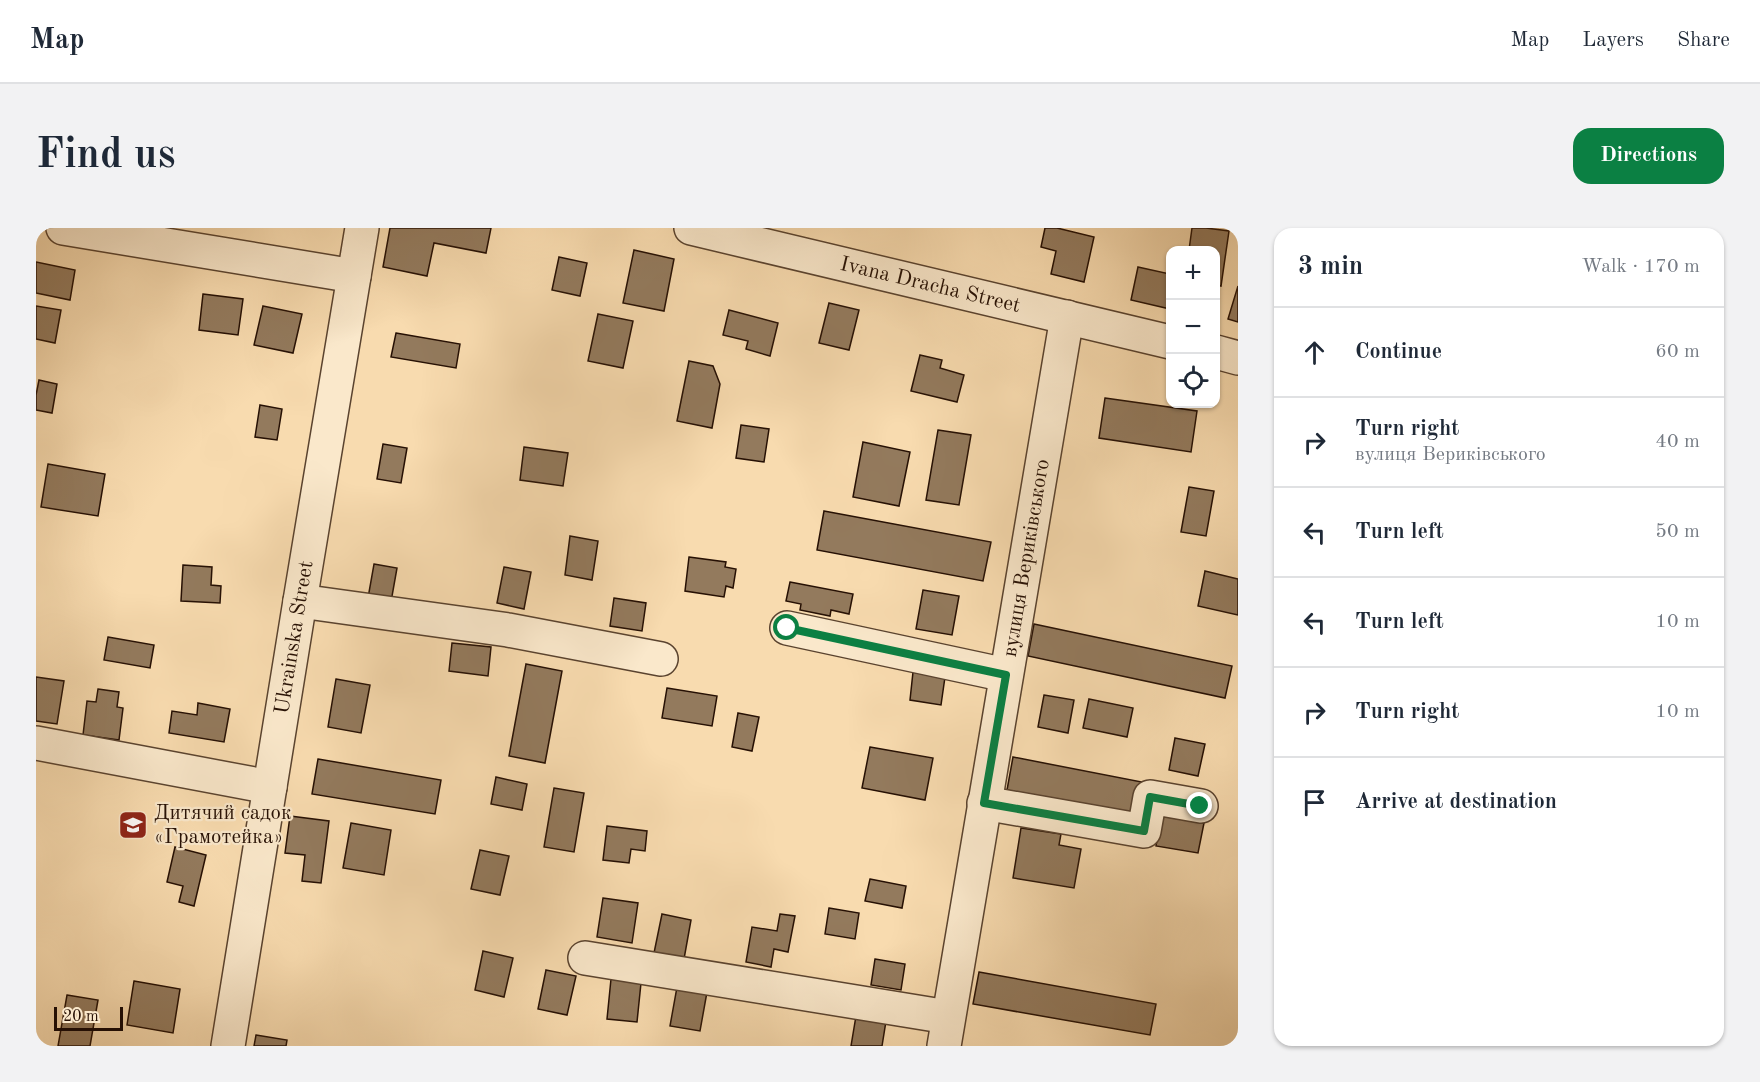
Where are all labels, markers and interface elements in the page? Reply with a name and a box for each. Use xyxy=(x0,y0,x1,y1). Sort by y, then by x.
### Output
text: Map xyxy=(30,27,84,55)
text: Map xyxy=(1510,30,1549,51)
text: Layers xyxy=(1582,30,1644,51)
text: Share xyxy=(1677,30,1730,51)
button: Directions xyxy=(1573,128,1724,184)
text: Find us xyxy=(36,135,175,177)
map controls xyxy=(1166,246,1220,408)
button: + xyxy=(1166,246,1220,300)
street label: Ivana Dracha Street xyxy=(838,253,1023,317)
text: 3 min xyxy=(1298,254,1363,280)
text: Walk · 170 m xyxy=(1581,257,1700,277)
button: − xyxy=(1166,300,1220,354)
icon: ahead xyxy=(1298,336,1331,369)
text: Continue xyxy=(1355,341,1442,363)
text: 60 m xyxy=(1655,342,1700,362)
button: locate xyxy=(1166,354,1220,408)
text: Turn right xyxy=(1355,418,1459,440)
icon: right xyxy=(1298,426,1331,459)
text: 40 m xyxy=(1655,432,1700,452)
text: вулиця Вериківського xyxy=(1355,445,1546,465)
street label: вулиця Вериківського xyxy=(999,457,1053,658)
icon: left xyxy=(1298,516,1331,549)
text: Turn left xyxy=(1355,521,1444,543)
text: 50 m xyxy=(1655,522,1700,542)
street label: Ukrainska Street xyxy=(271,559,317,716)
icon: left xyxy=(1298,606,1331,639)
text: Turn left xyxy=(1355,611,1444,633)
text: 10 m xyxy=(1655,612,1700,632)
route start xyxy=(773,614,799,640)
icon: right xyxy=(1298,696,1331,729)
text: Turn right xyxy=(1355,701,1459,723)
text: 10 m xyxy=(1655,702,1700,722)
icon: arrive xyxy=(1298,786,1331,819)
text: Arrive at destination xyxy=(1355,791,1557,813)
route end xyxy=(1186,792,1212,818)
place label: Дитячий садок «Грамотейка» xyxy=(154,803,292,848)
school or university icon: Дитячий садок «Грамотейка» xyxy=(117,809,149,841)
scale bar xyxy=(54,1004,123,1032)
text: 20 m xyxy=(63,1009,99,1025)

